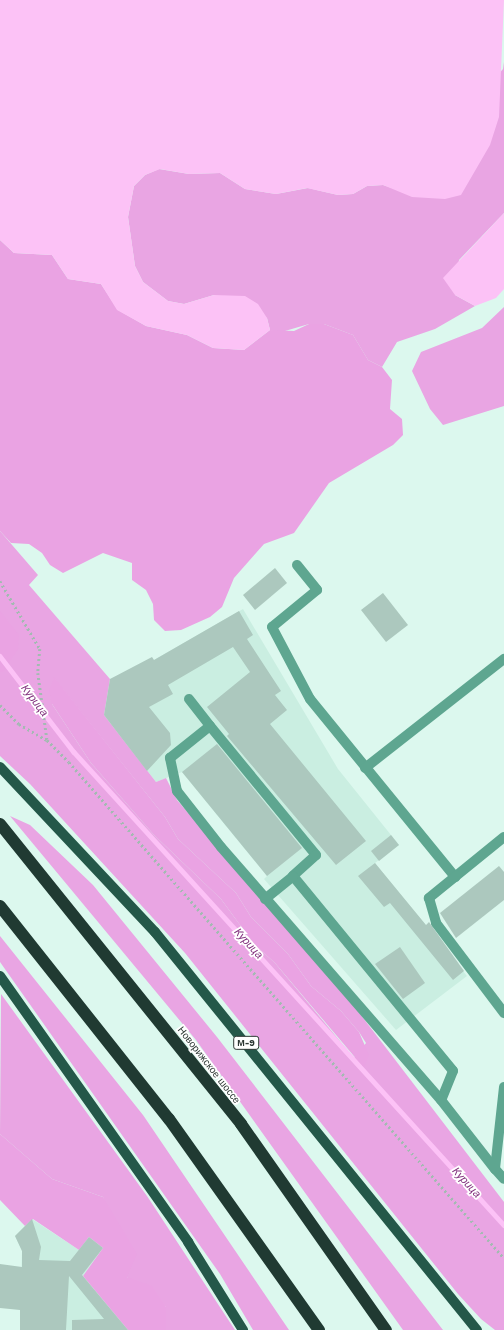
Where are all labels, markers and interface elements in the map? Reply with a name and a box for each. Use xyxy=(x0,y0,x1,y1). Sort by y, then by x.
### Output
water label: Курица xyxy=(18,682,50,720)
water label: Курица xyxy=(231,926,265,962)
street label: Новорижское шоссе xyxy=(175,1024,243,1106)
road number: М-9 xyxy=(233,1036,259,1050)
water label: Курица xyxy=(449,1165,483,1201)

